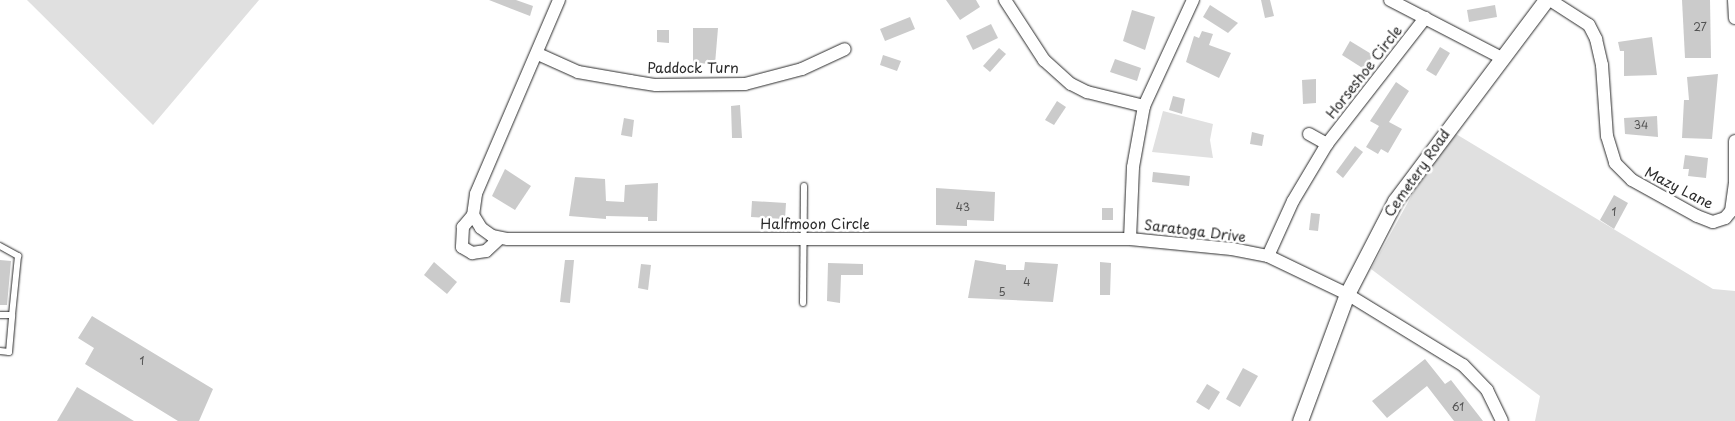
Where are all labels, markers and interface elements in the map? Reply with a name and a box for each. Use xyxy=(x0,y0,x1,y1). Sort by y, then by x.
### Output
house number: 27 xyxy=(1693,20,1707,34)
street label: Horseshoe Circle xyxy=(1322,22,1406,122)
street label: Paddock Turn xyxy=(648,60,738,76)
house number: 34 xyxy=(1634,118,1648,132)
street label: Cemetery Road xyxy=(1380,126,1454,220)
street label: Mazy Lane xyxy=(1642,164,1716,212)
house number: 43 xyxy=(956,200,970,214)
house number: 1 xyxy=(1612,205,1616,219)
street label: Halfmoon Circle xyxy=(760,216,870,232)
street label: Saratoga Drive xyxy=(1143,216,1247,246)
house number: 4 xyxy=(1023,275,1031,289)
house number: 5 xyxy=(998,285,1006,299)
house number: 1 xyxy=(140,354,144,368)
house number: 61 xyxy=(1452,400,1464,414)

